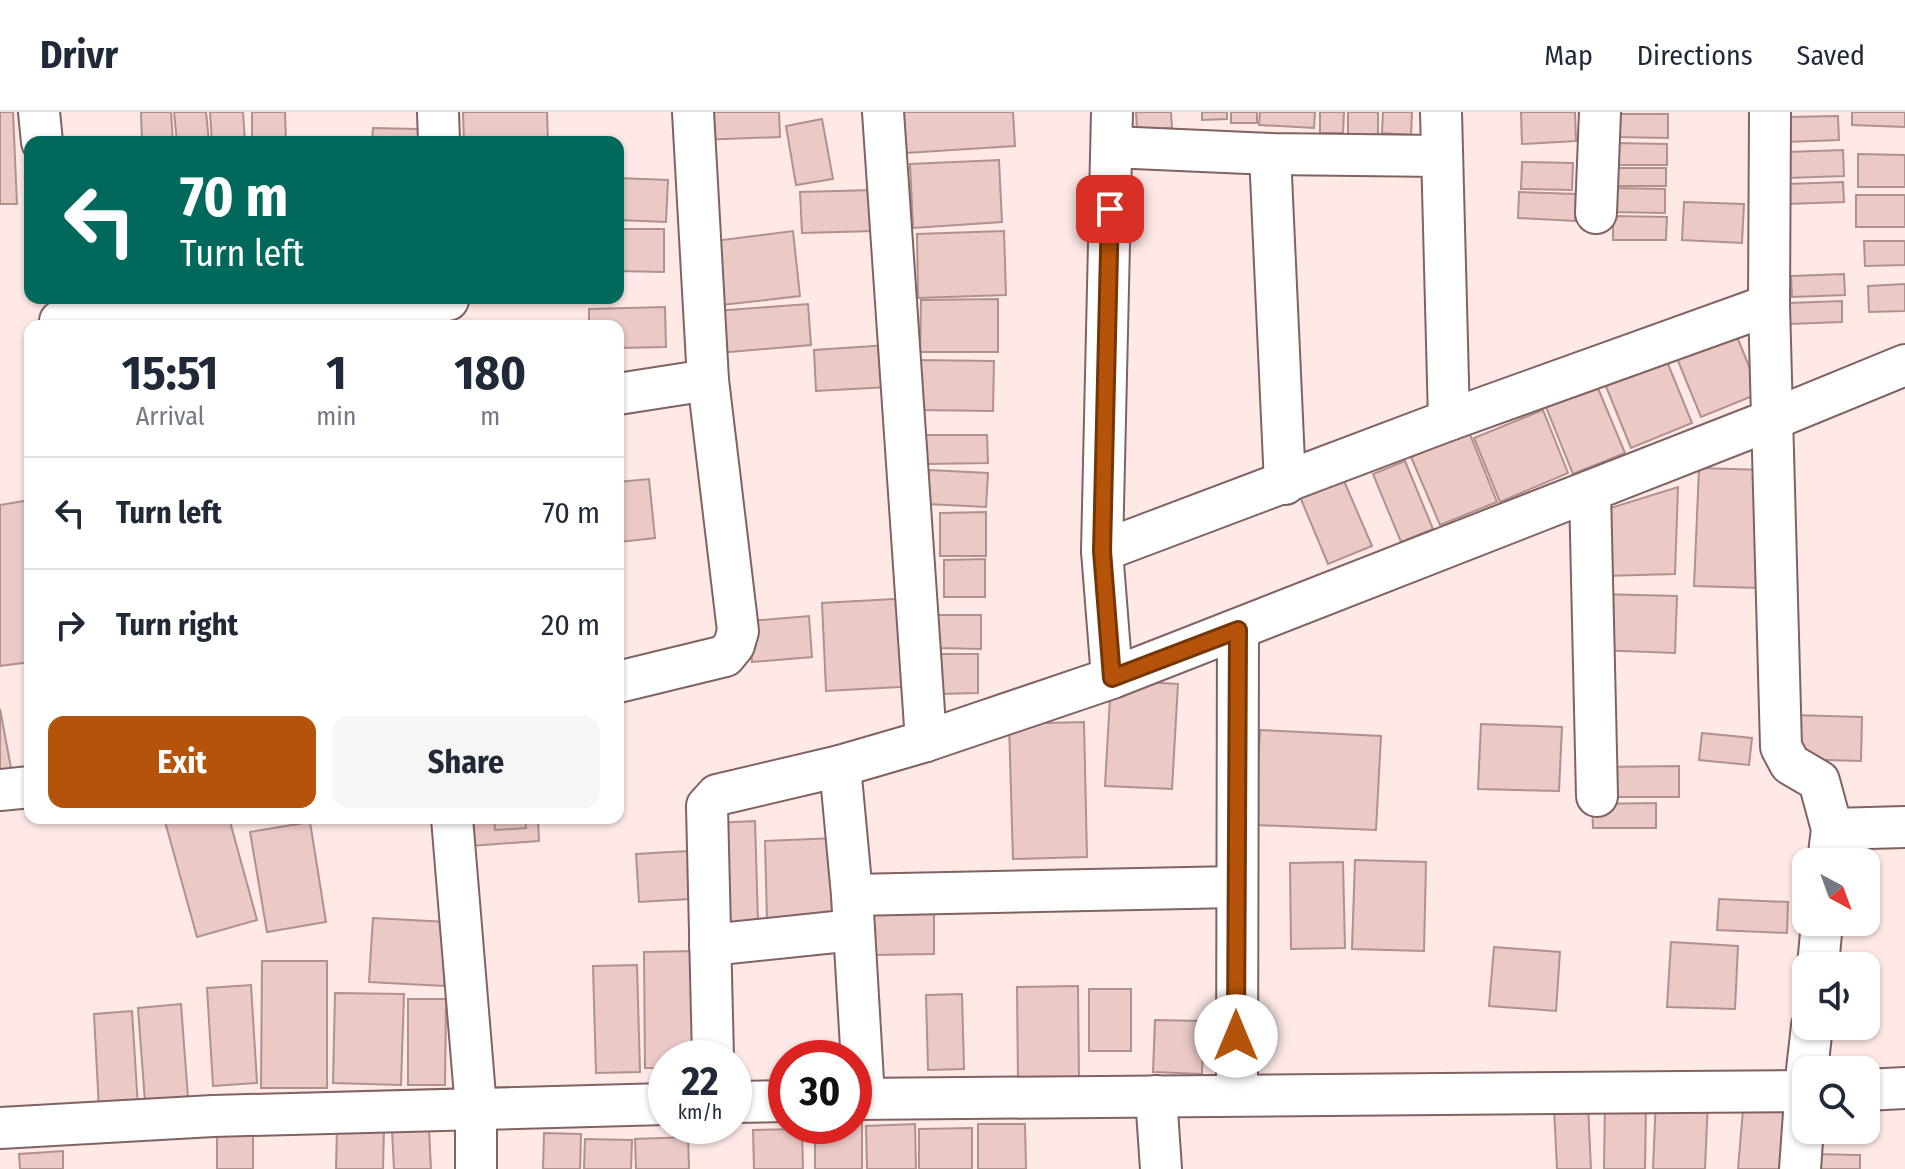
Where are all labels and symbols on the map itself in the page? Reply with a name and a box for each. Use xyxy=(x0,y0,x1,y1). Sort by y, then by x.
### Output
pin xyxy=(1076,175,1144,243)
north arrow xyxy=(1792,848,1880,936)
position arrow xyxy=(1194,994,1278,1078)
speed limit sign: 30 xyxy=(768,1040,872,1144)

